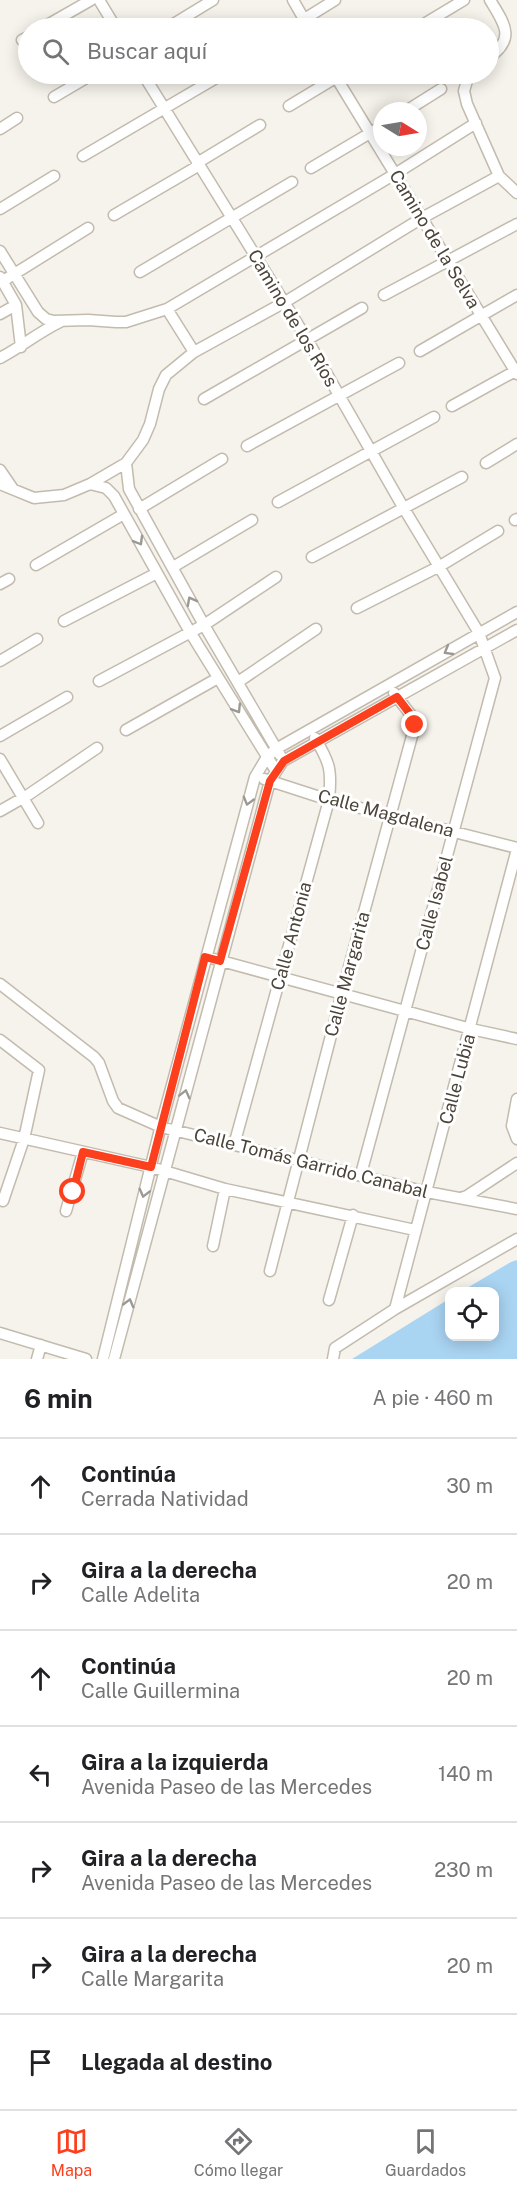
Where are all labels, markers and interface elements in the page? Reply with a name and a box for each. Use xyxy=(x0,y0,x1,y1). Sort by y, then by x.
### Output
search box xyxy=(18,18,499,84)
icon: search xyxy=(39,35,72,68)
text: Buscar aquí xyxy=(87,38,207,64)
north arrow xyxy=(373,102,427,156)
street label: Camino de la Selva xyxy=(385,166,485,312)
street label: Camino de los Ríos xyxy=(244,246,342,390)
one-way arrow xyxy=(132,535,143,545)
one-way arrow xyxy=(187,597,198,608)
one-way arrow xyxy=(443,644,454,655)
one-way arrow xyxy=(230,703,242,713)
route end xyxy=(401,711,427,737)
street label: Calle Magdalena xyxy=(316,785,456,841)
one-way arrow xyxy=(243,796,256,806)
street label: Calle Isabel xyxy=(411,853,457,953)
street label: Calle Antonia xyxy=(266,879,316,993)
street label: Calle Margarita xyxy=(320,909,374,1039)
street label: Calle Lubia xyxy=(435,1031,479,1127)
one-way arrow xyxy=(178,1089,191,1099)
street label: Calle Tomás Garrido Canabal xyxy=(192,1124,430,1202)
route start xyxy=(59,1178,85,1204)
one-way arrow xyxy=(139,1187,152,1197)
map controls xyxy=(445,1287,499,1341)
button: locate xyxy=(445,1287,499,1341)
one-way arrow xyxy=(122,1298,134,1308)
text: 6 min xyxy=(24,1383,93,1414)
text: A pie · 460 m xyxy=(372,1386,493,1410)
text: Continúa xyxy=(81,1461,176,1487)
icon: ahead xyxy=(24,1470,57,1503)
text: 30 m xyxy=(446,1474,493,1498)
text: Cerrada Natividad xyxy=(81,1487,249,1511)
text: Gira a la derecha xyxy=(81,1557,257,1583)
icon: right xyxy=(24,1566,57,1599)
text: 20 m xyxy=(447,1570,493,1594)
text: Calle Adelita xyxy=(81,1583,200,1607)
text: Continúa xyxy=(81,1653,176,1679)
icon: ahead xyxy=(24,1662,57,1695)
text: 20 m xyxy=(447,1666,493,1690)
text: Calle Guillermina xyxy=(81,1679,240,1703)
text: Gira a la izquierda xyxy=(81,1749,268,1775)
icon: left xyxy=(24,1758,57,1791)
text: 140 m xyxy=(438,1762,493,1786)
text: Avenida Paseo de las Mercedes xyxy=(81,1775,372,1799)
text: Gira a la derecha xyxy=(81,1845,257,1871)
icon: right xyxy=(24,1854,57,1887)
text: 230 m xyxy=(434,1858,493,1882)
text: Avenida Paseo de las Mercedes xyxy=(81,1871,372,1895)
text: Gira a la derecha xyxy=(81,1941,257,1967)
icon: right xyxy=(24,1950,57,1983)
text: 20 m xyxy=(447,1954,493,1978)
text: Calle Margarita xyxy=(81,1967,224,1991)
icon: arrive xyxy=(24,2046,57,2079)
text: Llegada al destino xyxy=(81,2049,272,2075)
tab: Mapa xyxy=(51,2125,92,2180)
tab: Cómo llegar xyxy=(194,2125,283,2180)
tab: Guardados xyxy=(385,2125,466,2180)

